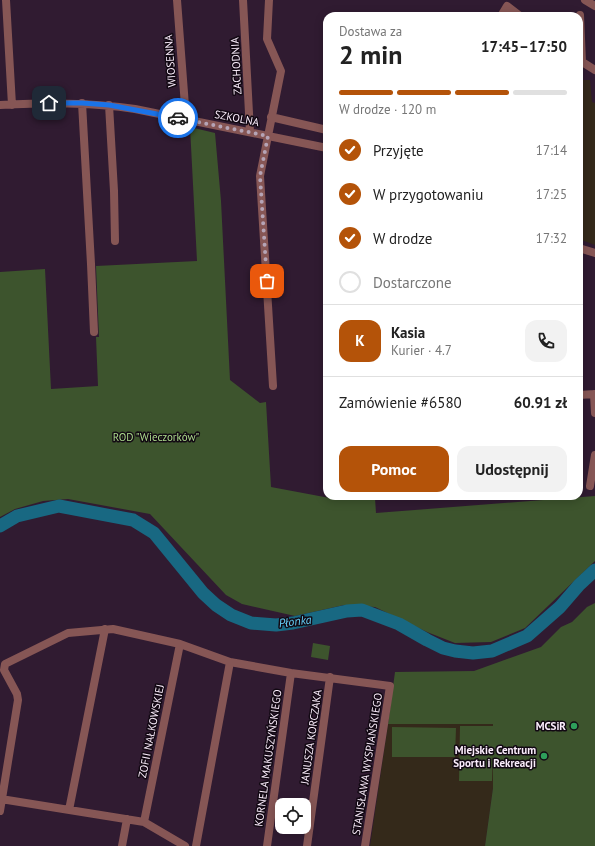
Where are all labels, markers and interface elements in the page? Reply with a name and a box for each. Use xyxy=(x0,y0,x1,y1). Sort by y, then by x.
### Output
text: Dostawa za xyxy=(339,23,402,40)
street label: WIOSENNA xyxy=(161,34,179,88)
street label: ZACHODNIA xyxy=(227,36,244,95)
text: 17:45–17:50 xyxy=(481,37,567,56)
text: 2 min xyxy=(339,38,402,71)
pin xyxy=(32,86,66,120)
icon: home xyxy=(38,92,60,114)
courier xyxy=(158,98,198,138)
text: W drodze · 120 m xyxy=(339,101,436,118)
icon: car xyxy=(167,107,189,129)
street label: SZKOLNA xyxy=(214,107,261,129)
icon: check xyxy=(339,139,361,161)
text: Przyjęte xyxy=(373,141,424,160)
text: 17:14 xyxy=(536,142,567,159)
icon: check xyxy=(339,183,361,205)
text: W przygotowaniu xyxy=(373,185,483,204)
text: 17:25 xyxy=(536,186,567,203)
icon: check xyxy=(339,227,361,249)
text: W drodze xyxy=(373,229,432,248)
text: 17:32 xyxy=(536,230,567,247)
pin xyxy=(250,264,284,298)
icon: bag xyxy=(256,270,278,292)
text: Dostarczone xyxy=(373,273,452,292)
button: phone xyxy=(525,320,567,362)
text: Kasia xyxy=(391,323,425,342)
text: K xyxy=(355,331,365,350)
text: Kurier · 4.7 xyxy=(391,342,452,359)
text: Zamówienie #6580 xyxy=(339,393,462,412)
text: 60.91 zł xyxy=(514,393,567,412)
park label: ROD "Wieczorków" xyxy=(113,430,200,444)
button: Pomoc xyxy=(339,446,449,492)
button: Udostępnij xyxy=(457,446,567,492)
water label: Płonka xyxy=(278,612,312,630)
street label: ZOFII NAŁKOWSKIEJ xyxy=(135,683,167,779)
street label: JANUSZA KORCZAKA xyxy=(297,688,325,786)
street label: KORNELA MAKUSZYŃSKIEGO xyxy=(251,689,285,827)
street label: STANISŁAWA WYSPIAŃSKIEGO xyxy=(349,692,385,836)
place label: MCSiR xyxy=(536,719,566,733)
marker: MCSiR xyxy=(569,721,579,731)
place label: Miejskie Centrum Sportu i Rekreacji xyxy=(453,743,536,770)
marker: Miejskie Centrum Sportu i Rekreacji xyxy=(539,751,549,761)
map controls xyxy=(275,798,311,834)
button: locate xyxy=(275,798,311,834)

